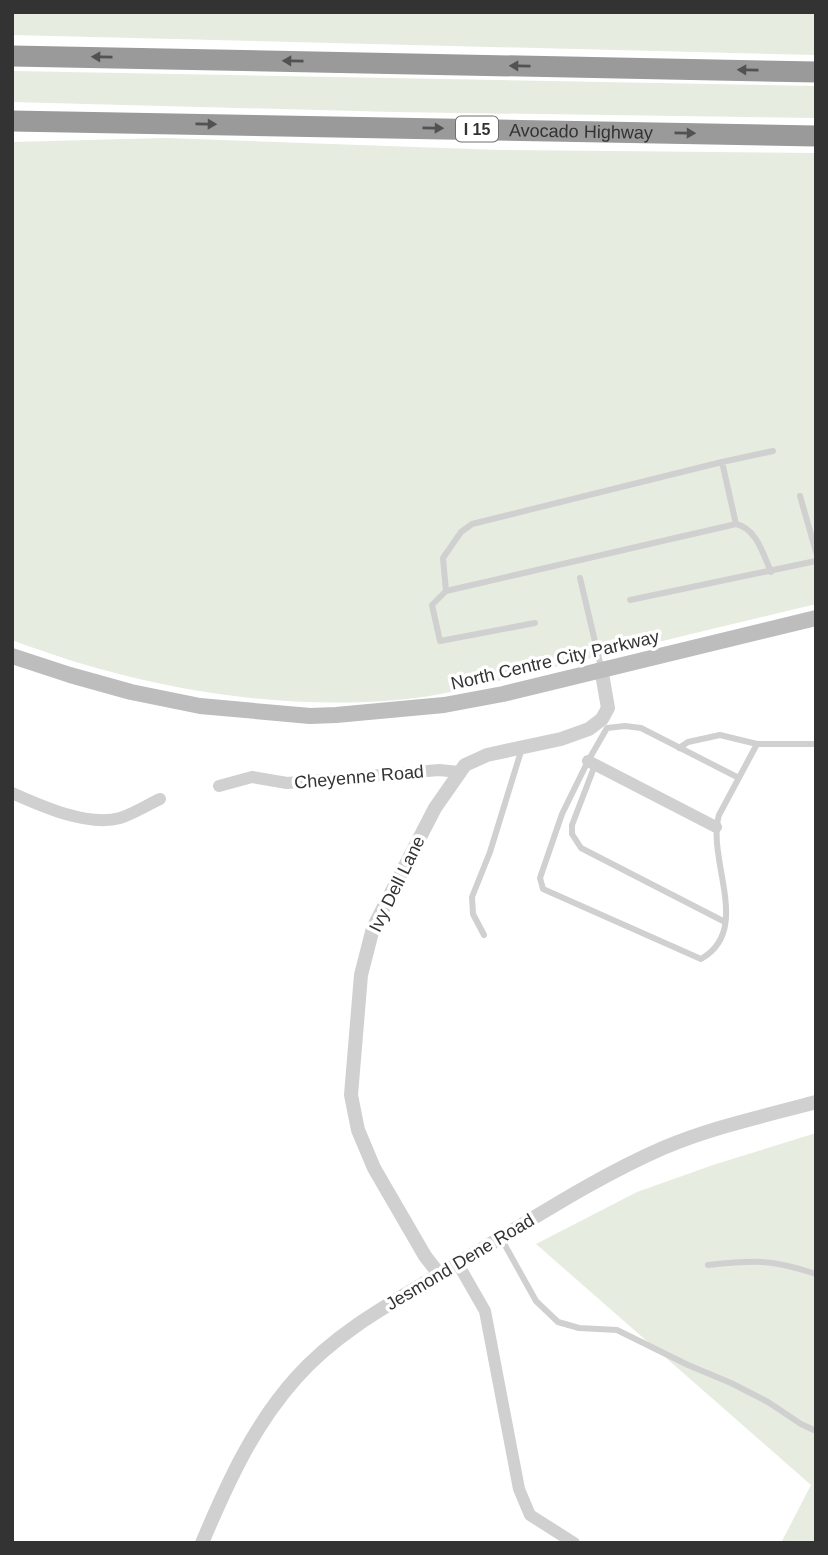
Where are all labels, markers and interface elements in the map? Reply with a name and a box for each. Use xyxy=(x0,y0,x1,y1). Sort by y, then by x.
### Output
one-way arrow xyxy=(90,52,112,63)
one-way arrow xyxy=(281,56,303,67)
one-way arrow xyxy=(509,60,531,72)
one-way arrow xyxy=(736,65,758,76)
road number: I 15 xyxy=(456,116,498,141)
one-way arrow xyxy=(195,118,217,130)
street label: Avocado Highway xyxy=(509,120,653,143)
one-way arrow xyxy=(422,122,444,134)
one-way arrow xyxy=(674,127,696,139)
street label: North Centre City Parkway xyxy=(449,626,661,694)
street label: Cheyenne Road xyxy=(293,761,425,793)
street label: Ivy Dell Lane xyxy=(365,833,429,935)
street label: Jesmond Dene Road xyxy=(382,1210,538,1314)

